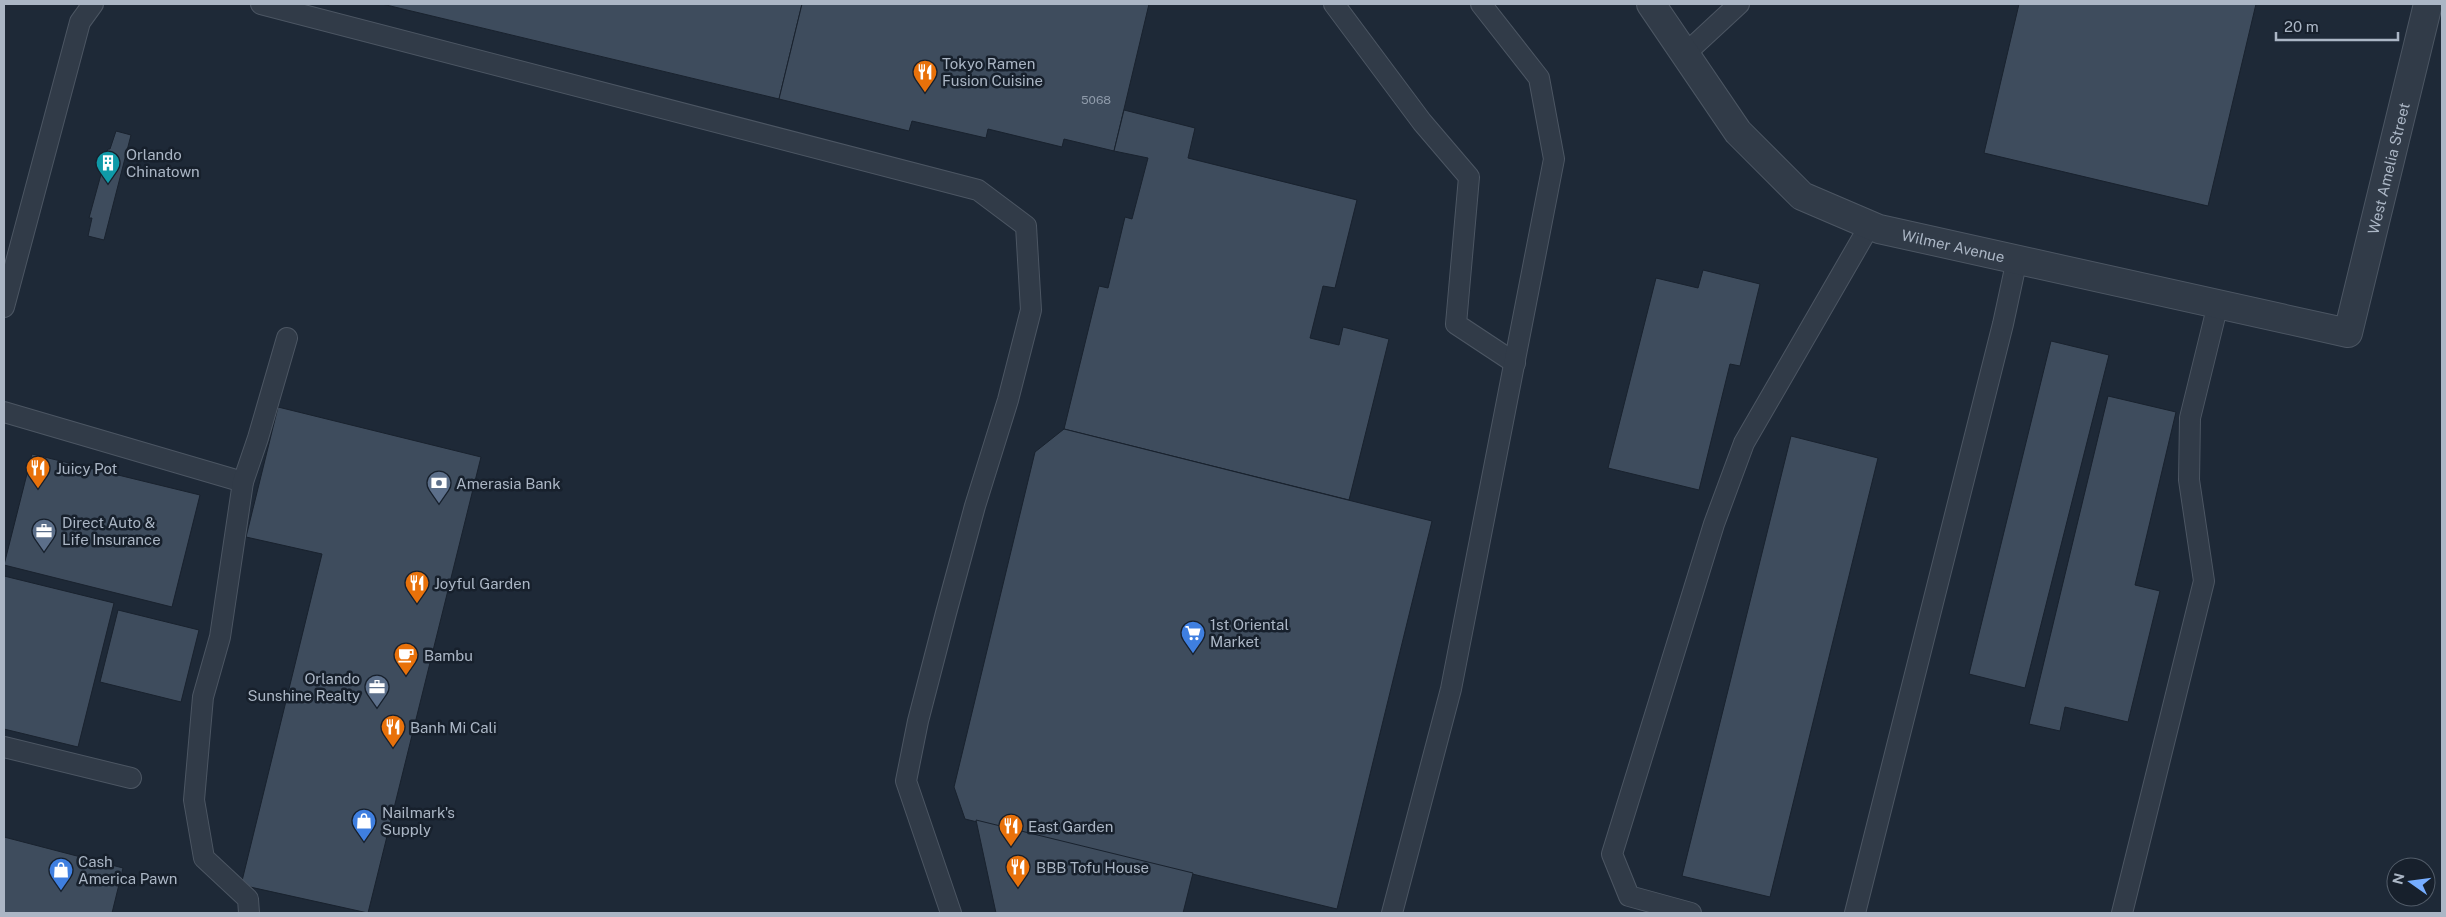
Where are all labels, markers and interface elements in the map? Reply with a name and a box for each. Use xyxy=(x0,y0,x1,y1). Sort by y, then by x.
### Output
scale bar xyxy=(2276,10,2398,42)
text: 20 m xyxy=(2284,18,2319,35)
place label: Tokyo Ramen Fusion Cuisine xyxy=(942,55,1043,89)
restaurant icon: Tokyo Ramen Fusion Cuisine xyxy=(912,59,938,93)
house number: 5068 xyxy=(1081,93,1111,107)
street label: West Amelia Street xyxy=(2364,100,2412,236)
place label: Orlando Chinatown xyxy=(126,146,200,180)
building icon: Orlando Chinatown xyxy=(95,150,121,184)
street label: Wilmer Avenue xyxy=(1900,226,2006,265)
restaurant icon: Juicy Pot xyxy=(25,455,51,489)
place label: Juicy Pot xyxy=(56,460,118,477)
bank icon: Amerasia Bank xyxy=(426,470,452,504)
place label: Amerasia Bank xyxy=(456,475,561,492)
place label: Direct Auto & Life Insurance xyxy=(62,514,161,548)
office icon: Direct Auto & Life Insurance xyxy=(31,518,57,552)
restaurant icon: Joyful Garden xyxy=(404,570,430,604)
place label: Joyful Garden xyxy=(434,575,530,592)
place label: 1st Oriental Market xyxy=(1210,616,1289,650)
supermarket icon: 1st Oriental Market xyxy=(1180,620,1206,654)
cafe icon: Bambu xyxy=(393,642,419,676)
place label: Bambu xyxy=(424,647,473,664)
place label: Orlando Sunshine Realty xyxy=(247,670,360,704)
office icon: Orlando Sunshine Realty xyxy=(364,674,390,708)
restaurant icon: Banh Mi Cali xyxy=(380,714,406,748)
place label: Banh Mi Cali xyxy=(410,719,497,736)
place label: Nailmark's Supply xyxy=(382,804,455,838)
shop icon: Nailmark's Supply xyxy=(351,808,377,842)
restaurant icon: East Garden xyxy=(998,813,1024,847)
place label: East Garden xyxy=(1028,818,1113,835)
place label: Cash America Pawn xyxy=(78,853,178,887)
restaurant icon: BBB Tofu House xyxy=(1005,854,1031,888)
shop icon: Cash America Pawn xyxy=(48,857,74,891)
north arrow xyxy=(2386,857,2436,907)
place label: BBB Tofu House xyxy=(1036,859,1149,876)
text: N xyxy=(2389,872,2407,886)

